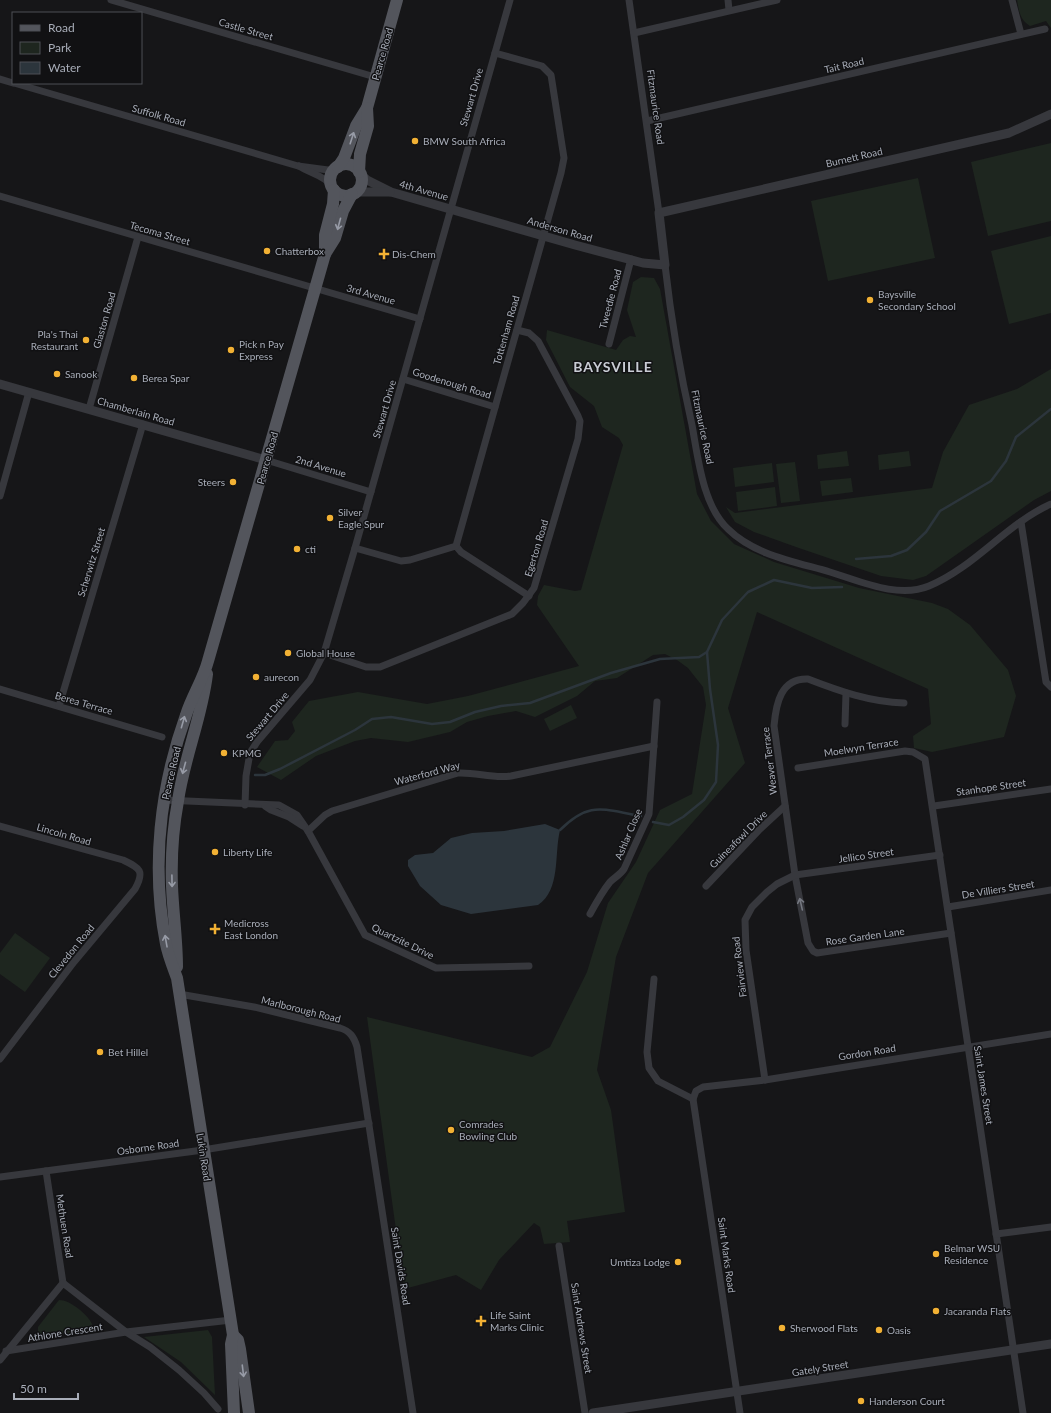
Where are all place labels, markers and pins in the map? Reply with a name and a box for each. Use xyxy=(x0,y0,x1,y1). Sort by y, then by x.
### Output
place label: BMW South Africa xyxy=(423,135,505,147)
marker: BMW South Africa xyxy=(410,136,420,146)
place label: Chatterbox xyxy=(275,245,324,257)
marker: Chatterbox xyxy=(262,246,272,256)
place label: Dis-Chem xyxy=(392,248,436,260)
marker: Dis-Chem xyxy=(379,249,389,259)
place label: Baysville Secondary School xyxy=(878,288,956,312)
marker: Baysville Secondary School xyxy=(865,295,875,305)
place label: Pla's Thai Restaurant xyxy=(31,328,78,352)
marker: Pla's Thai Restaurant xyxy=(81,335,91,345)
place label: Pick n Pay Express xyxy=(239,338,285,362)
marker: Pick n Pay Express xyxy=(226,345,236,355)
place label: Sanook xyxy=(65,368,98,380)
marker: Sanook xyxy=(52,369,62,379)
place label: Berea Spar xyxy=(142,372,190,384)
marker: Berea Spar xyxy=(129,373,139,383)
place label: Steers xyxy=(198,476,225,488)
marker: Steers xyxy=(228,477,238,487)
place label: Silver Eagle Spur xyxy=(338,506,385,530)
marker: Silver Eagle Spur xyxy=(325,513,335,523)
place label: cti xyxy=(305,543,316,555)
marker: cti xyxy=(292,544,302,554)
place label: Global House xyxy=(296,647,355,659)
marker: Global House xyxy=(283,648,293,658)
place label: aurecon xyxy=(264,671,299,683)
marker: aurecon xyxy=(251,672,261,682)
place label: KPMG xyxy=(232,747,261,759)
marker: KPMG xyxy=(219,748,229,758)
place label: Liberty Life xyxy=(223,846,272,858)
marker: Liberty Life xyxy=(210,847,220,857)
place label: Medicross East London xyxy=(224,917,278,941)
marker: Medicross East London xyxy=(209,923,221,935)
place label: Bet Hillel xyxy=(108,1046,148,1058)
marker: Bet Hillel xyxy=(95,1047,105,1057)
place label: Comrades Bowling Club xyxy=(459,1118,518,1142)
marker: Comrades Bowling Club xyxy=(446,1125,456,1135)
place label: Belmar WSU Residence xyxy=(944,1242,1000,1266)
marker: Belmar WSU Residence xyxy=(931,1249,941,1259)
place label: Umtiza Lodge xyxy=(610,1256,670,1268)
marker: Umtiza Lodge xyxy=(673,1257,683,1267)
place label: Jacaranda Flats xyxy=(944,1305,1011,1317)
marker: Jacaranda Flats xyxy=(931,1306,941,1316)
place label: Life Saint Marks Clinic xyxy=(490,1309,544,1333)
marker: Life Saint Marks Clinic xyxy=(475,1315,487,1327)
place label: Sherwood Flats xyxy=(790,1322,858,1334)
marker: Sherwood Flats xyxy=(777,1323,787,1333)
place label: Oasis xyxy=(887,1324,911,1336)
marker: Oasis xyxy=(874,1325,884,1335)
place label: Handerson Court xyxy=(869,1395,945,1407)
marker: Handerson Court xyxy=(856,1396,866,1406)

